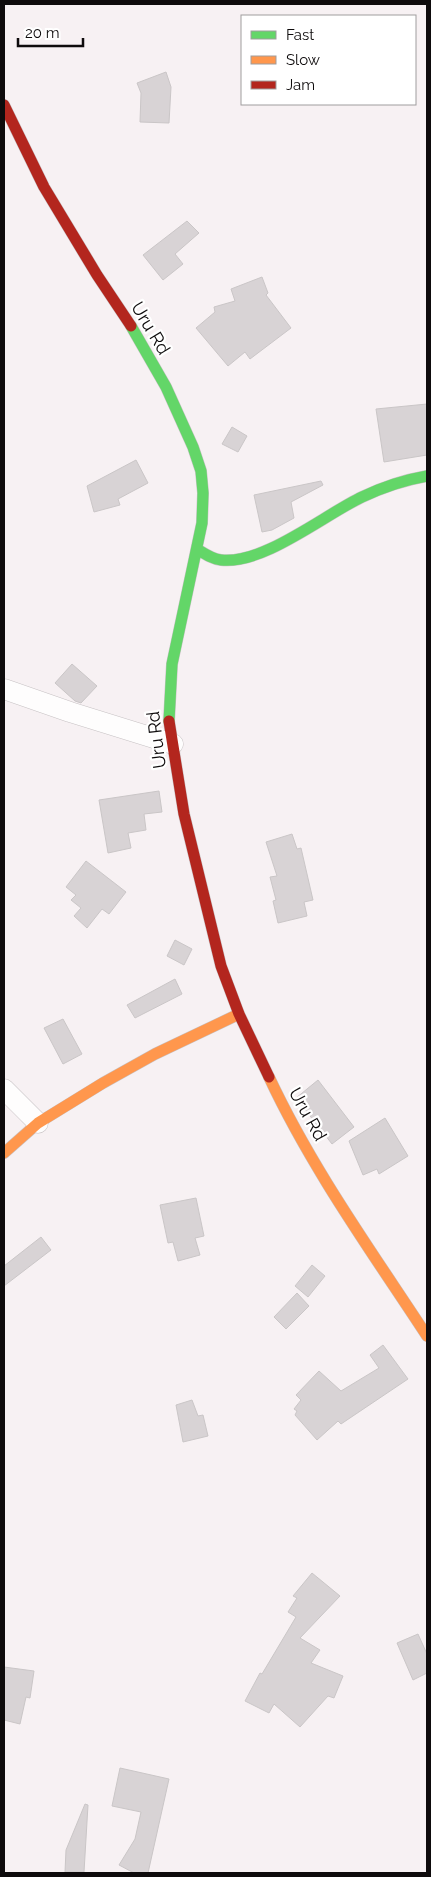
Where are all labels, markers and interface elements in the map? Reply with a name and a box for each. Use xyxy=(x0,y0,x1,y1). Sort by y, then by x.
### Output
scale bar xyxy=(18,15,82,47)
legend xyxy=(241,15,416,105)
text: 20 m xyxy=(25,24,60,42)
text: Fast xyxy=(286,26,314,44)
text: Slow xyxy=(286,51,320,69)
text: Jam xyxy=(286,76,315,94)
street label: Uru Rd xyxy=(127,298,175,358)
street label: Uru Rd xyxy=(142,710,170,770)
street label: Uru Rd xyxy=(285,1084,331,1144)

